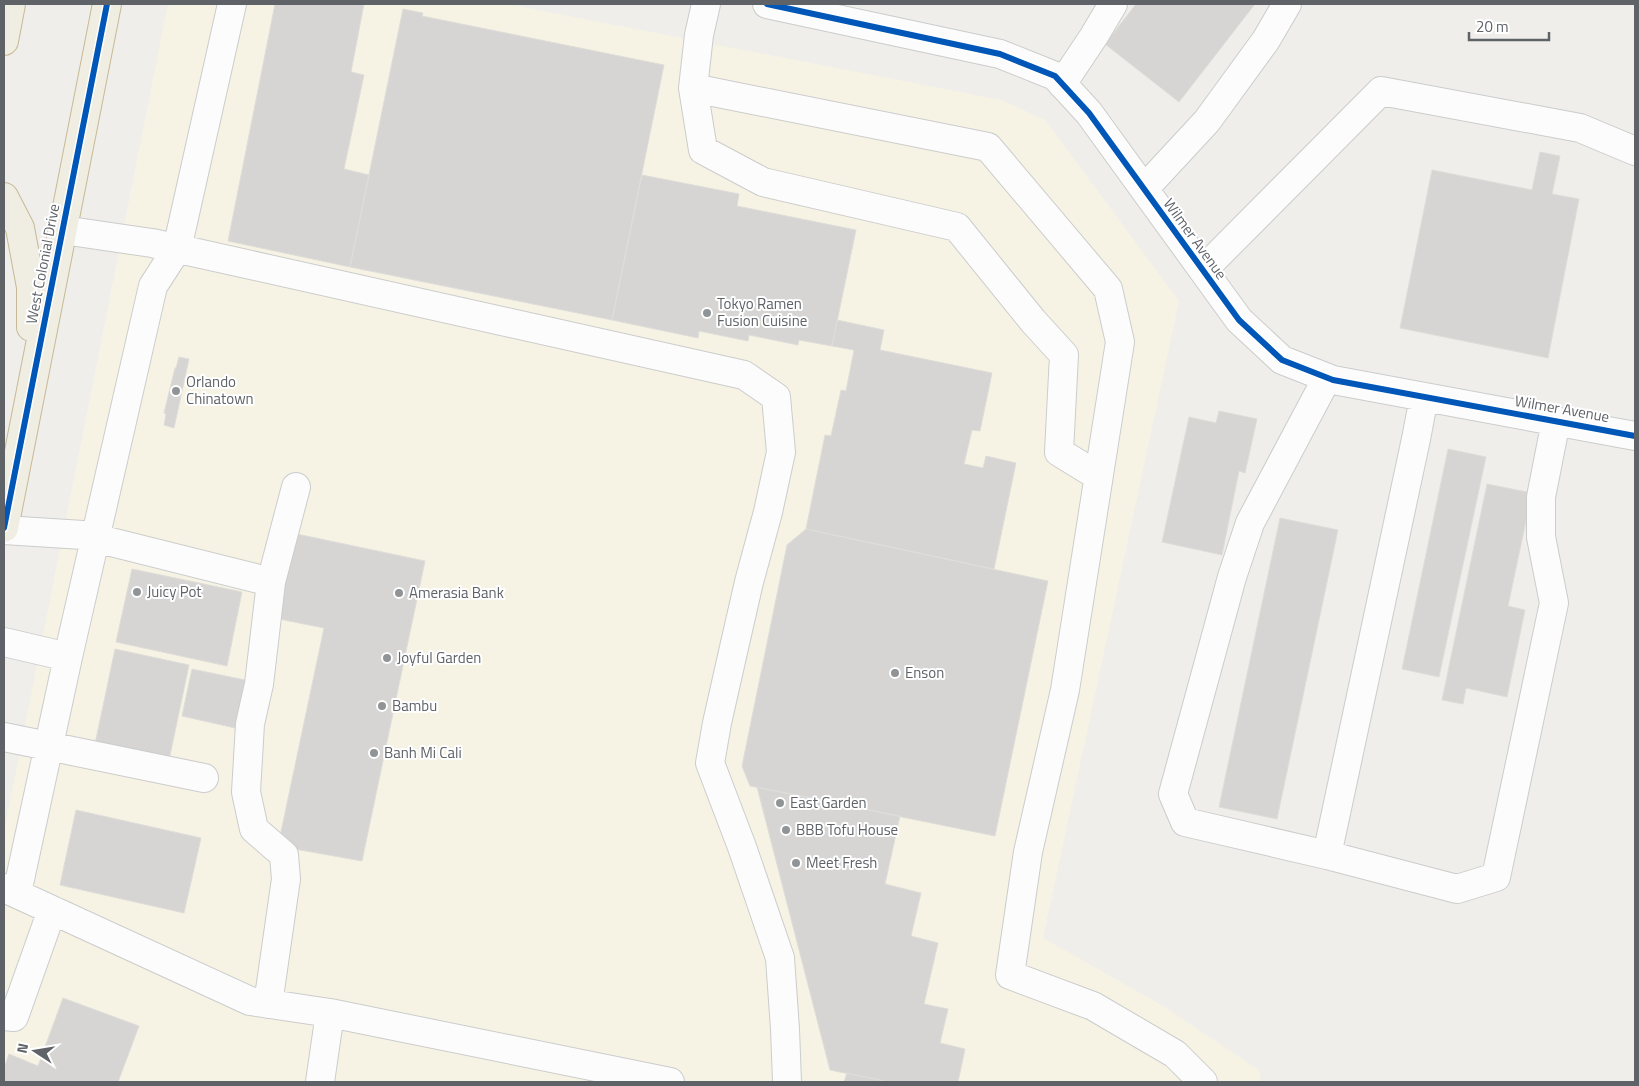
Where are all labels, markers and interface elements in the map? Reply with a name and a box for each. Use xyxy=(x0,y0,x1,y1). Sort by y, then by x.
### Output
scale bar xyxy=(1469,10,1549,42)
text: 20 m xyxy=(1476,15,1509,38)
street label: Wilmer Avenue xyxy=(1158,193,1233,284)
street label: West Colonial Drive xyxy=(20,202,65,326)
place label: Tokyo Ramen Fusion Cuisine xyxy=(717,292,807,332)
marker: Tokyo Ramen Fusion Cuisine xyxy=(701,307,713,319)
place label: Orlando Chinatown xyxy=(186,370,254,410)
marker: Orlando Chinatown xyxy=(170,385,182,397)
street label: Wilmer Avenue xyxy=(1513,389,1611,428)
place label: Juicy Pot xyxy=(147,580,202,603)
place label: Amerasia Bank xyxy=(409,581,504,604)
marker: Juicy Pot xyxy=(131,586,143,598)
marker: Amerasia Bank xyxy=(393,587,405,599)
place label: Joyful Garden xyxy=(397,646,481,669)
marker: Joyful Garden xyxy=(381,652,393,664)
place label: Enson xyxy=(905,661,944,684)
marker: Enson xyxy=(889,667,901,679)
place label: Bambu xyxy=(392,694,437,717)
marker: Bambu xyxy=(376,700,388,712)
place label: Banh Mi Cali xyxy=(384,741,462,764)
marker: Banh Mi Cali xyxy=(368,747,380,759)
place label: East Garden xyxy=(790,791,867,814)
marker: East Garden xyxy=(774,797,786,809)
place label: BBB Tofu House xyxy=(796,818,898,841)
marker: BBB Tofu House xyxy=(780,824,792,836)
place label: Meet Fresh xyxy=(806,851,877,874)
marker: Meet Fresh xyxy=(790,857,802,869)
north arrow xyxy=(10,1026,60,1076)
text: N xyxy=(11,1041,33,1055)

